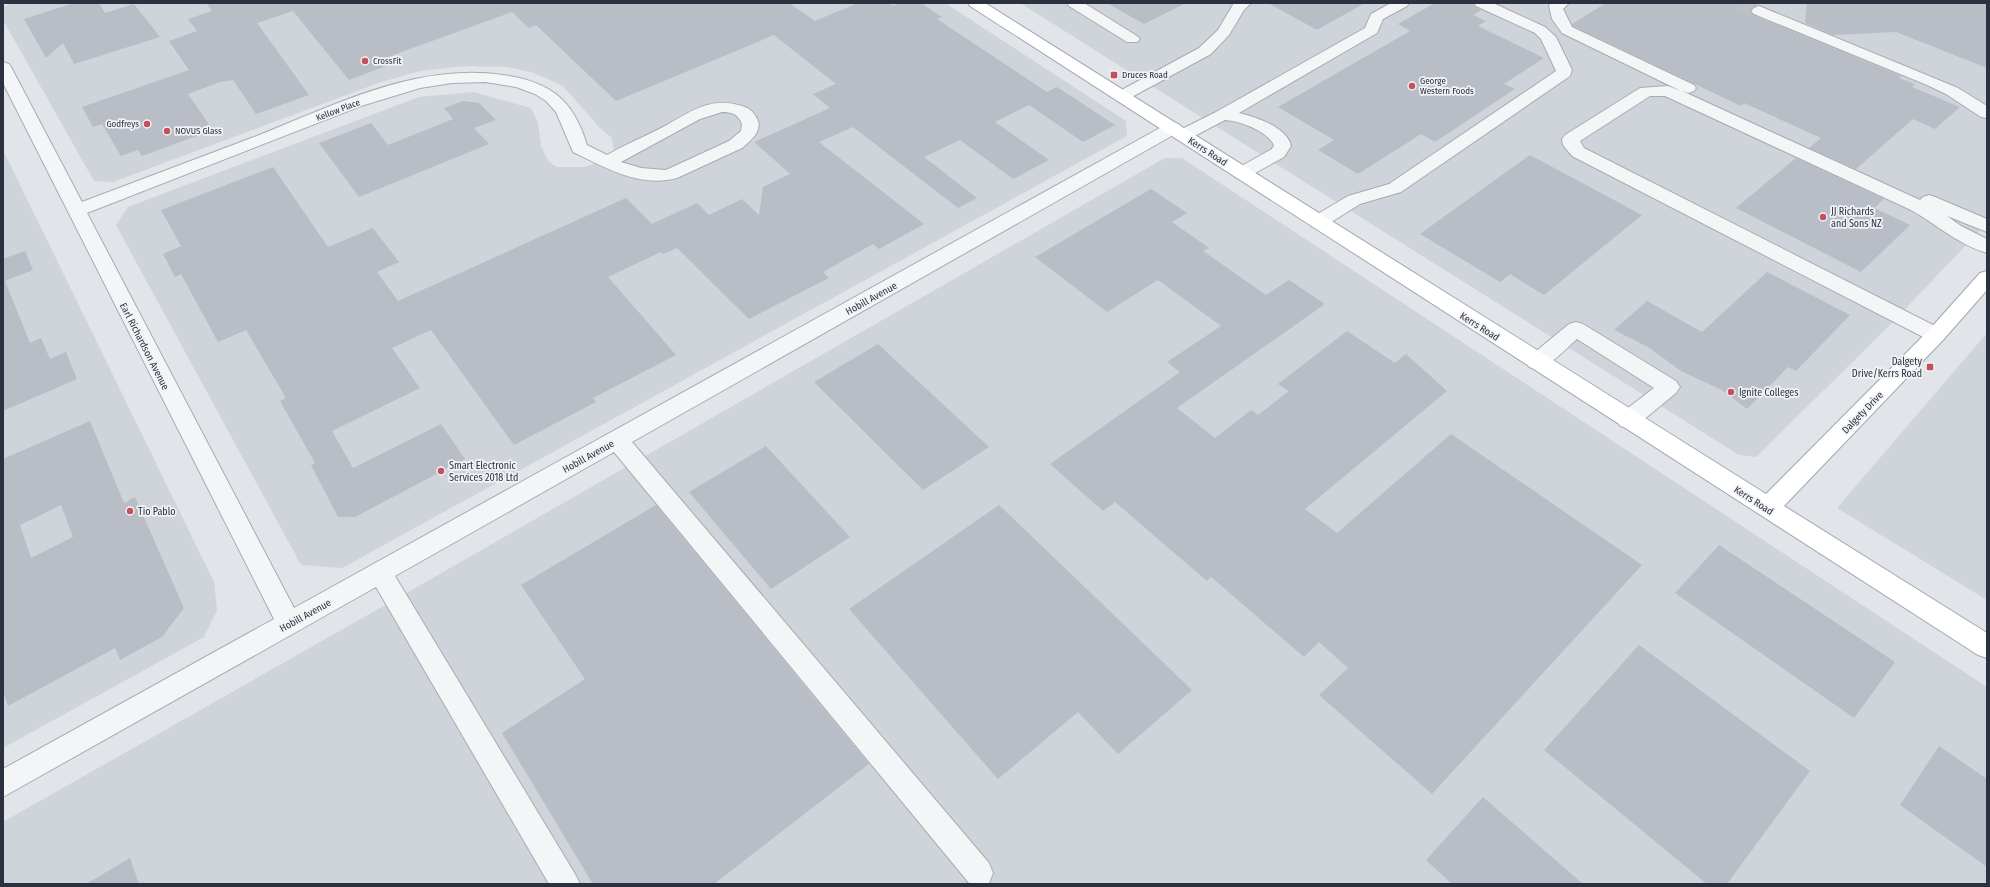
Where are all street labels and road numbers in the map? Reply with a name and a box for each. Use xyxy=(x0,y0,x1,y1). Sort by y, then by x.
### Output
street label: Kellow Place xyxy=(315,97,362,123)
street label: Kerrs Road xyxy=(1186,135,1229,169)
street label: Hobill Avenue xyxy=(844,280,899,318)
street label: Earl Richardson Avenue xyxy=(117,301,171,392)
street label: Kerrs Road xyxy=(1458,310,1501,344)
street label: Dalgety Drive xyxy=(1840,389,1886,436)
street label: Hobill Avenue xyxy=(561,438,616,476)
street label: Kerrs Road xyxy=(1732,484,1775,518)
street label: Hobill Avenue xyxy=(278,597,333,635)

